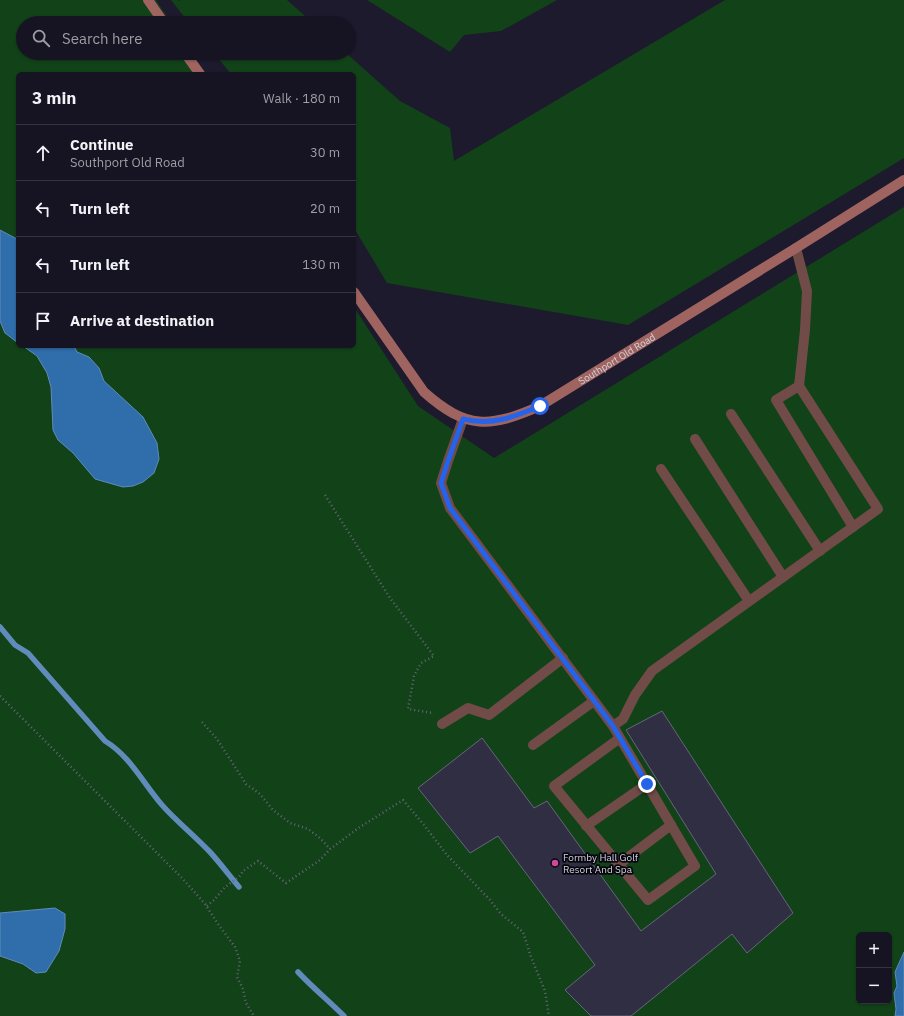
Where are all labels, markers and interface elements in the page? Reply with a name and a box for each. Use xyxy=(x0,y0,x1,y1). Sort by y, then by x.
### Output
search box xyxy=(16,16,356,60)
icon: search xyxy=(30,27,52,49)
text: Search here xyxy=(62,29,142,48)
text: 3 min xyxy=(32,87,76,109)
text: Walk · 180 m xyxy=(263,90,340,107)
text: Continue xyxy=(70,135,134,154)
icon: ahead xyxy=(32,142,54,164)
text: 30 m xyxy=(310,144,340,161)
text: Southport Old Road xyxy=(70,154,185,171)
icon: left xyxy=(32,198,54,220)
text: Turn left xyxy=(70,199,130,218)
text: 20 m xyxy=(310,200,340,217)
icon: left xyxy=(32,254,54,276)
text: Turn left xyxy=(70,255,130,274)
text: 130 m xyxy=(302,256,340,273)
icon: arrive xyxy=(32,310,54,332)
text: Arrive at destination xyxy=(70,311,214,330)
street label: Southport Old Road xyxy=(576,330,658,388)
route start xyxy=(531,397,549,415)
route end xyxy=(638,775,656,793)
place label: Formby Hall Golf Resort And Spa xyxy=(563,851,639,876)
marker: Formby Hall Golf Resort And Spa xyxy=(550,858,560,868)
map controls xyxy=(856,932,892,1004)
button: + xyxy=(856,932,892,968)
button: − xyxy=(856,968,892,1004)

